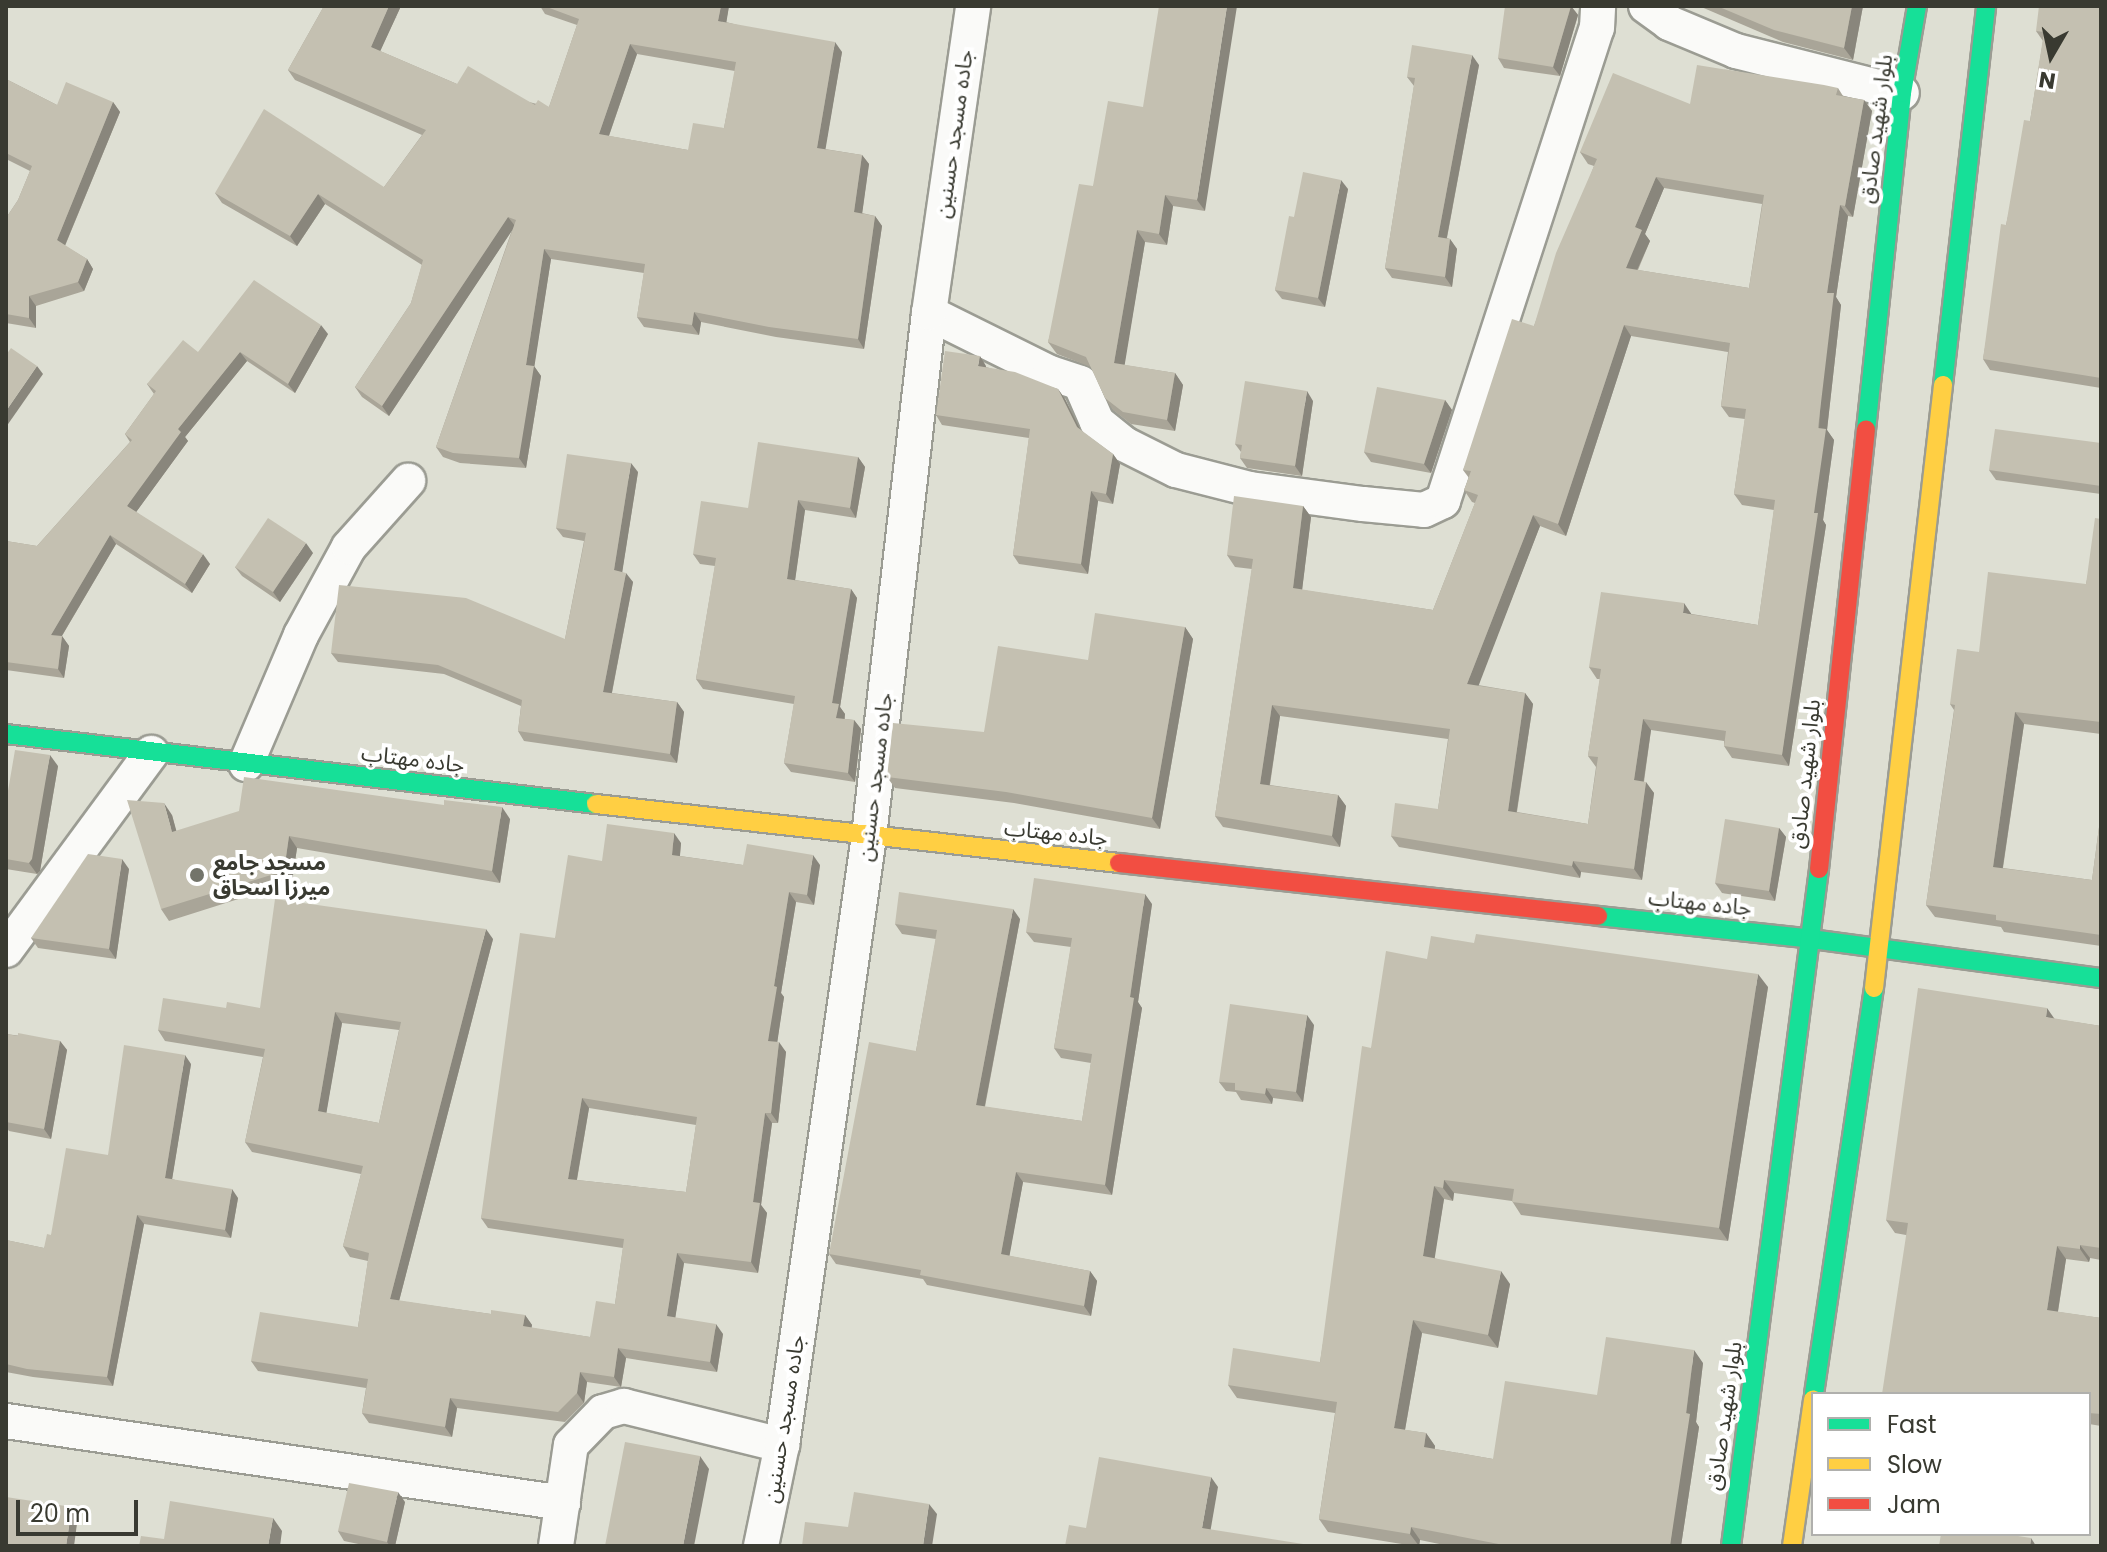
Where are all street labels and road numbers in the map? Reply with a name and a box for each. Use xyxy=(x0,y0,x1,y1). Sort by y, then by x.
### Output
street label: جاده مسجد حسنین xyxy=(929,48,979,220)
street label: بلوار شهید صادق xyxy=(1854,53,1898,205)
street label: جاده مسجد حسنین xyxy=(852,691,898,863)
street label: بلوار شهید صادق xyxy=(1784,698,1826,850)
street label: جاده مهتاب xyxy=(360,740,466,778)
street label: جاده مهتاب xyxy=(1003,814,1109,852)
street label: جاده مهتاب xyxy=(1647,884,1753,922)
street label: جاده مسجد حسنین xyxy=(758,1333,810,1505)
street label: بلوار شهید صادق xyxy=(1700,1340,1748,1492)

